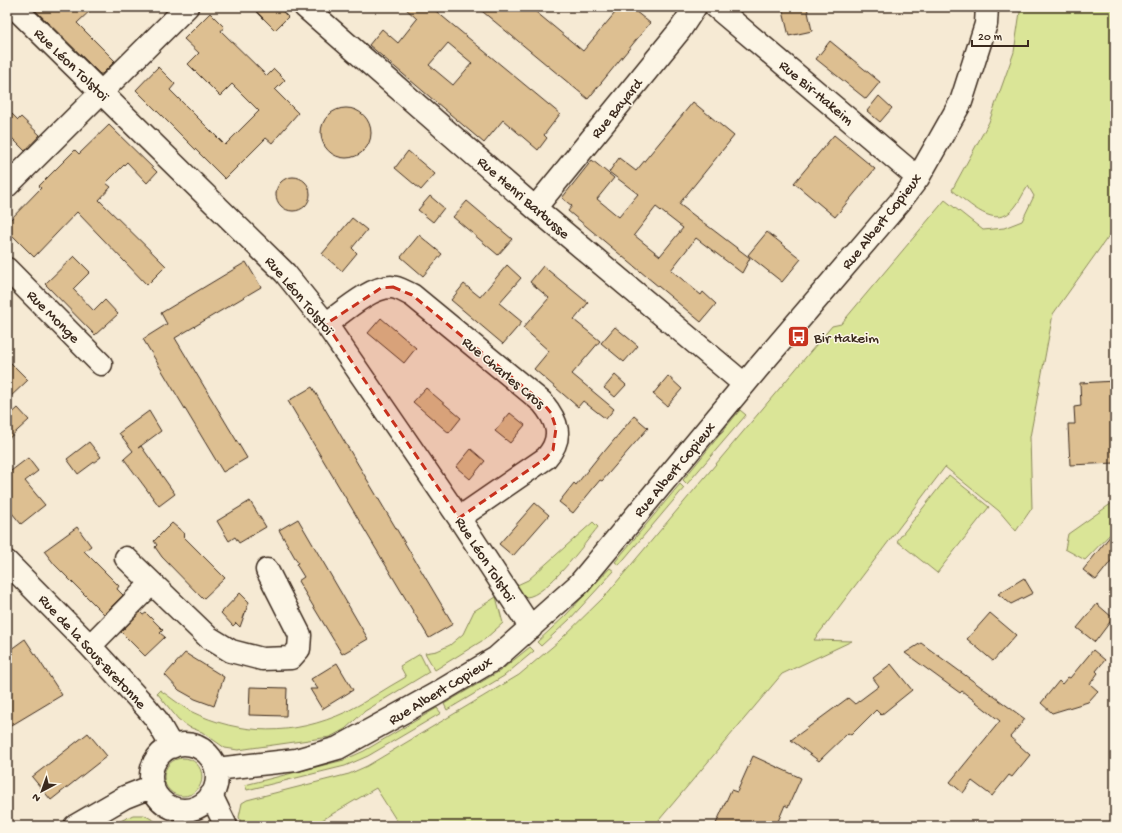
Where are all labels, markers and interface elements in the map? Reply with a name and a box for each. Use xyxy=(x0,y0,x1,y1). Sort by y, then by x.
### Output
scale bar xyxy=(972,22,1028,48)
street label: Rue Léon Tolstoï xyxy=(29,25,112,106)
text: 20 m xyxy=(978,31,1003,45)
street label: Rue Bir-Hakeim xyxy=(775,57,857,130)
street label: Rue Bayard xyxy=(588,75,648,143)
street label: Rue Henri Barbusse xyxy=(473,153,573,244)
street label: Rue Albert Copieux xyxy=(838,171,927,274)
street label: Rue Léon Tolstoï xyxy=(260,253,337,340)
street label: Rue Monge xyxy=(22,287,83,348)
bus stop icon: Bir Hakeim xyxy=(785,324,811,350)
place label: Bir Hakeim xyxy=(813,330,879,348)
street label: Rue Charles Cros xyxy=(458,334,548,414)
street label: Rue Albert Copieux xyxy=(631,419,720,521)
street label: Rue Léon Tolstoï xyxy=(450,514,519,606)
street label: Rue de la Sous-Bretonne xyxy=(34,591,149,714)
street label: Rue Albert Copieux xyxy=(386,654,496,730)
north arrow xyxy=(22,771,62,811)
text: N xyxy=(30,790,43,804)

